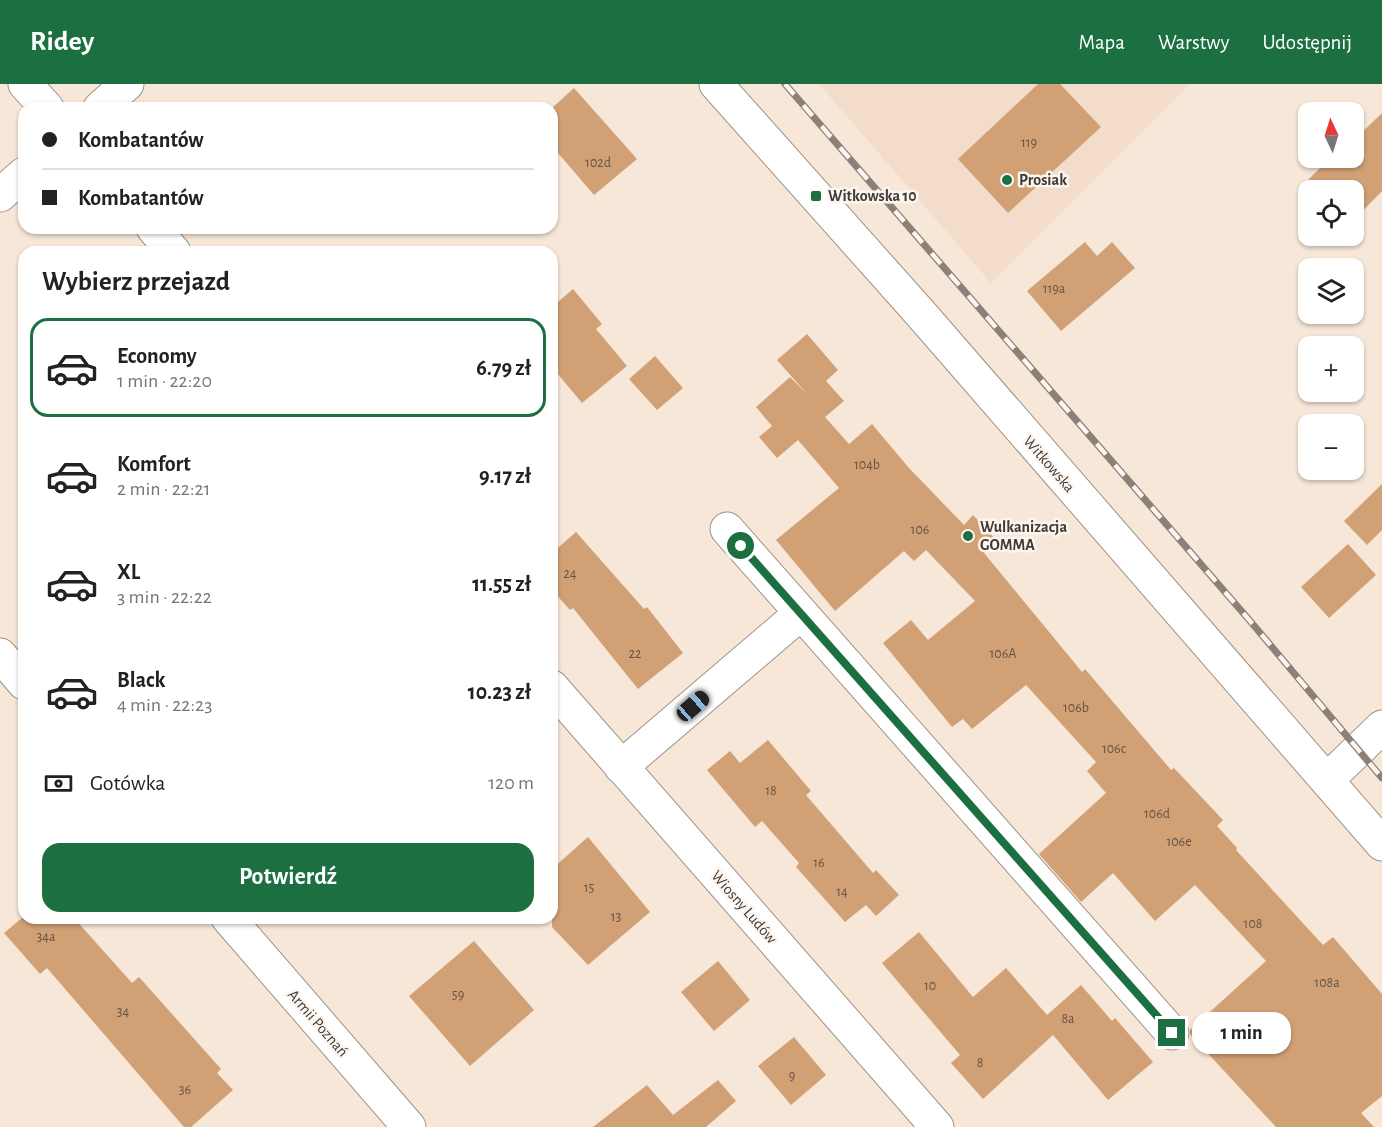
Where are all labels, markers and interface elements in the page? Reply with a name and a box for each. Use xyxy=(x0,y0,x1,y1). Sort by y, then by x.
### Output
text: Ridey xyxy=(30,28,94,56)
text: Mapa xyxy=(1079,32,1125,53)
text: Warstwy xyxy=(1158,32,1229,53)
text: Udostępnij xyxy=(1262,32,1352,53)
north arrow xyxy=(1298,102,1364,168)
map controls xyxy=(1298,102,1364,480)
text: Kombatantów xyxy=(78,129,204,151)
house number: 119 xyxy=(1021,136,1037,150)
house number: 102d xyxy=(585,156,611,170)
place label: Prosiak xyxy=(1019,172,1067,188)
marker: Prosiak xyxy=(1000,173,1014,187)
button: locate xyxy=(1298,180,1364,246)
text: Kombatantów xyxy=(78,187,204,209)
place label: Witkowska 10 xyxy=(828,188,917,204)
marker: Witkowska 10 xyxy=(809,189,823,203)
button: layers xyxy=(1298,258,1364,324)
text: Wybierz przejazd xyxy=(42,268,230,295)
house number: 119a xyxy=(1043,282,1066,296)
button: + xyxy=(1298,336,1364,402)
icon: car xyxy=(45,341,99,395)
text: Economy xyxy=(117,345,197,367)
text: 6.79 zł xyxy=(476,357,531,379)
text: 1 min · 22:20 xyxy=(117,371,212,391)
button: − xyxy=(1298,414,1364,480)
street label: Witkowska xyxy=(1020,433,1078,495)
icon: car xyxy=(45,449,99,503)
text: Komfort xyxy=(117,453,191,475)
house number: 104b xyxy=(854,458,880,472)
text: 9.17 zł xyxy=(479,465,531,487)
text: 2 min · 22:21 xyxy=(117,479,211,499)
place label: Wulkanizacja GOMMA xyxy=(980,519,1067,553)
house number: 106 xyxy=(911,523,929,537)
marker: Wulkanizacja GOMMA xyxy=(961,529,975,543)
route start xyxy=(727,532,754,559)
icon: car xyxy=(45,557,99,611)
text: XL xyxy=(117,561,140,583)
house number: 24 xyxy=(563,567,577,581)
text: 11.55 zł xyxy=(472,573,531,595)
text: 3 min · 22:22 xyxy=(117,587,212,607)
house number: 22 xyxy=(629,647,641,661)
house number: 106A xyxy=(990,647,1016,661)
icon: car xyxy=(45,665,99,719)
text: Black xyxy=(117,669,165,691)
text: 10.23 zł xyxy=(468,681,531,703)
car xyxy=(674,687,712,725)
text: 4 min · 22:23 xyxy=(117,695,212,715)
house number: 106b xyxy=(1063,701,1089,715)
house number: 106c xyxy=(1102,742,1127,756)
icon: cash xyxy=(42,767,75,800)
text: Gotówka xyxy=(90,772,165,794)
text: 120 m xyxy=(488,773,534,793)
house number: 18 xyxy=(765,784,777,798)
house number: 106d xyxy=(1144,807,1170,821)
house number: 106e xyxy=(1166,835,1192,849)
button: Potwierdź xyxy=(42,843,534,912)
house number: 16 xyxy=(813,856,825,870)
street label: Wiosny Ludów xyxy=(707,867,780,947)
house number: 15 xyxy=(584,881,594,895)
house number: 14 xyxy=(836,885,848,899)
house number: 13 xyxy=(611,910,622,924)
house number: 108 xyxy=(1244,917,1262,931)
house number: 34a xyxy=(37,930,56,944)
house number: 108a xyxy=(1314,976,1340,990)
house number: 10 xyxy=(924,979,936,993)
street label: Armii Poznań xyxy=(285,986,351,1060)
house number: 59 xyxy=(452,988,464,1002)
house number: 34 xyxy=(117,1005,130,1019)
house number: 8a xyxy=(1061,1012,1075,1026)
callout: 1 min xyxy=(1193,1012,1292,1054)
route end xyxy=(1158,1019,1185,1046)
text: 1 min xyxy=(1220,1023,1263,1043)
house number: 8 xyxy=(977,1056,983,1070)
house number: 9 xyxy=(789,1069,795,1083)
house number: 36 xyxy=(179,1083,191,1097)

